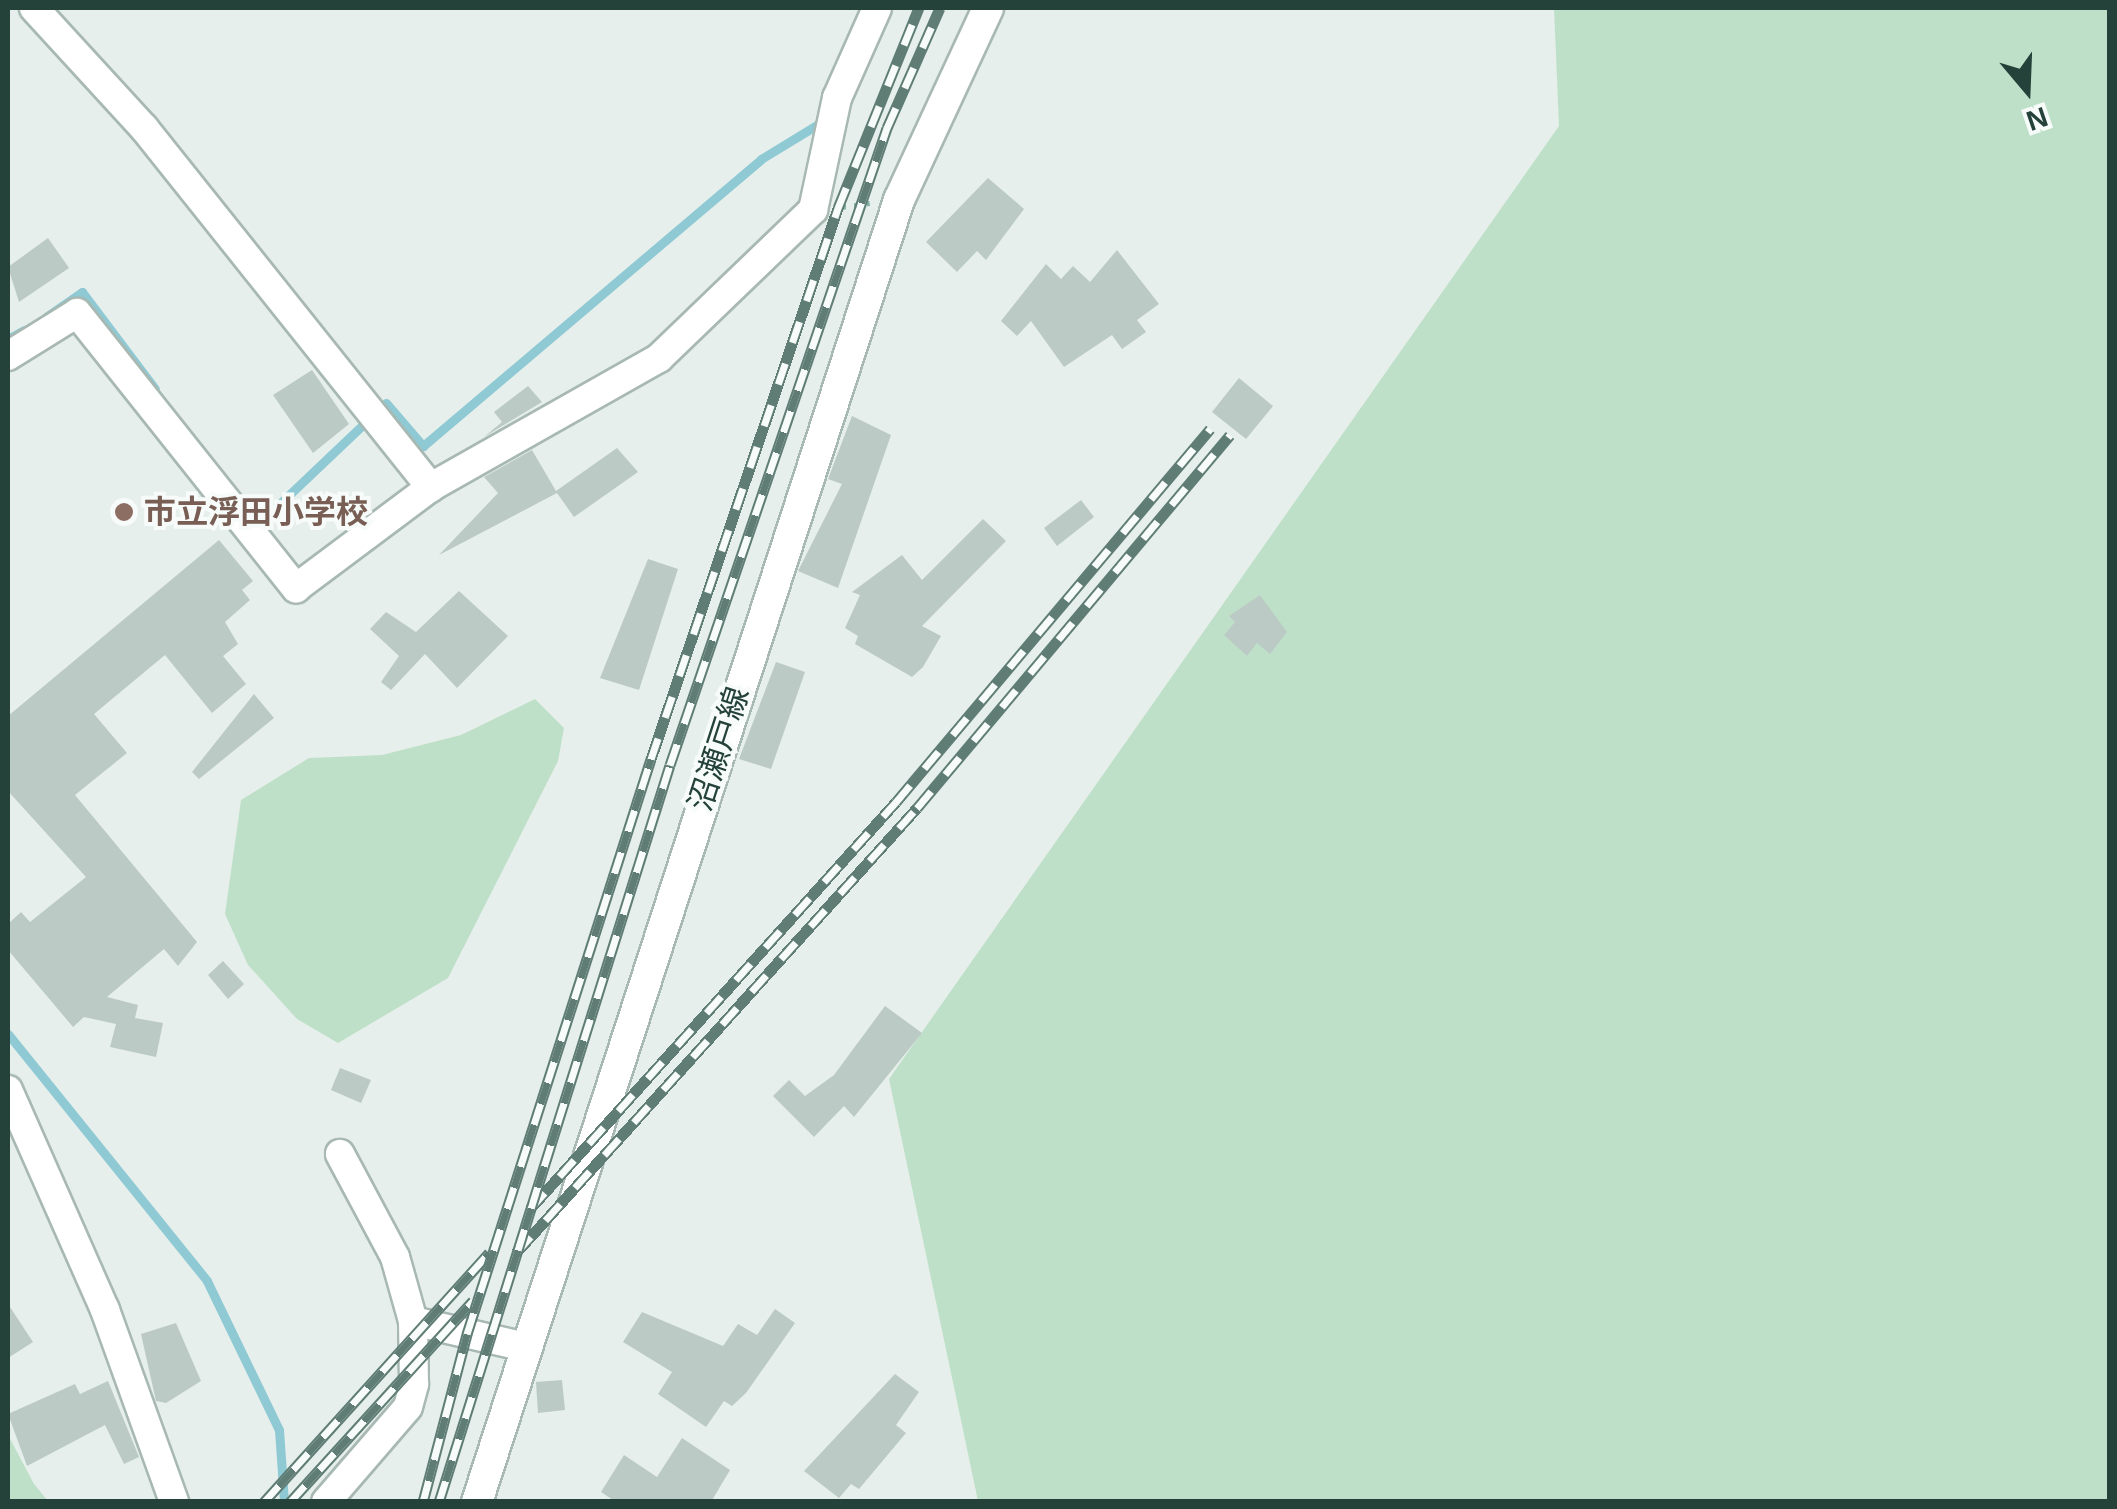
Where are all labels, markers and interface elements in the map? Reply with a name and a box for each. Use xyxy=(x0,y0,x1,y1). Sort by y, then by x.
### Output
north arrow xyxy=(1977,40,2077,140)
text: N xyxy=(2022,101,2052,137)
place label: 市立浮田小学校 xyxy=(144,493,368,531)
marker: 市立浮田小学校 xyxy=(113,501,135,523)
street label: 沼瀬戸線 xyxy=(681,682,757,816)

